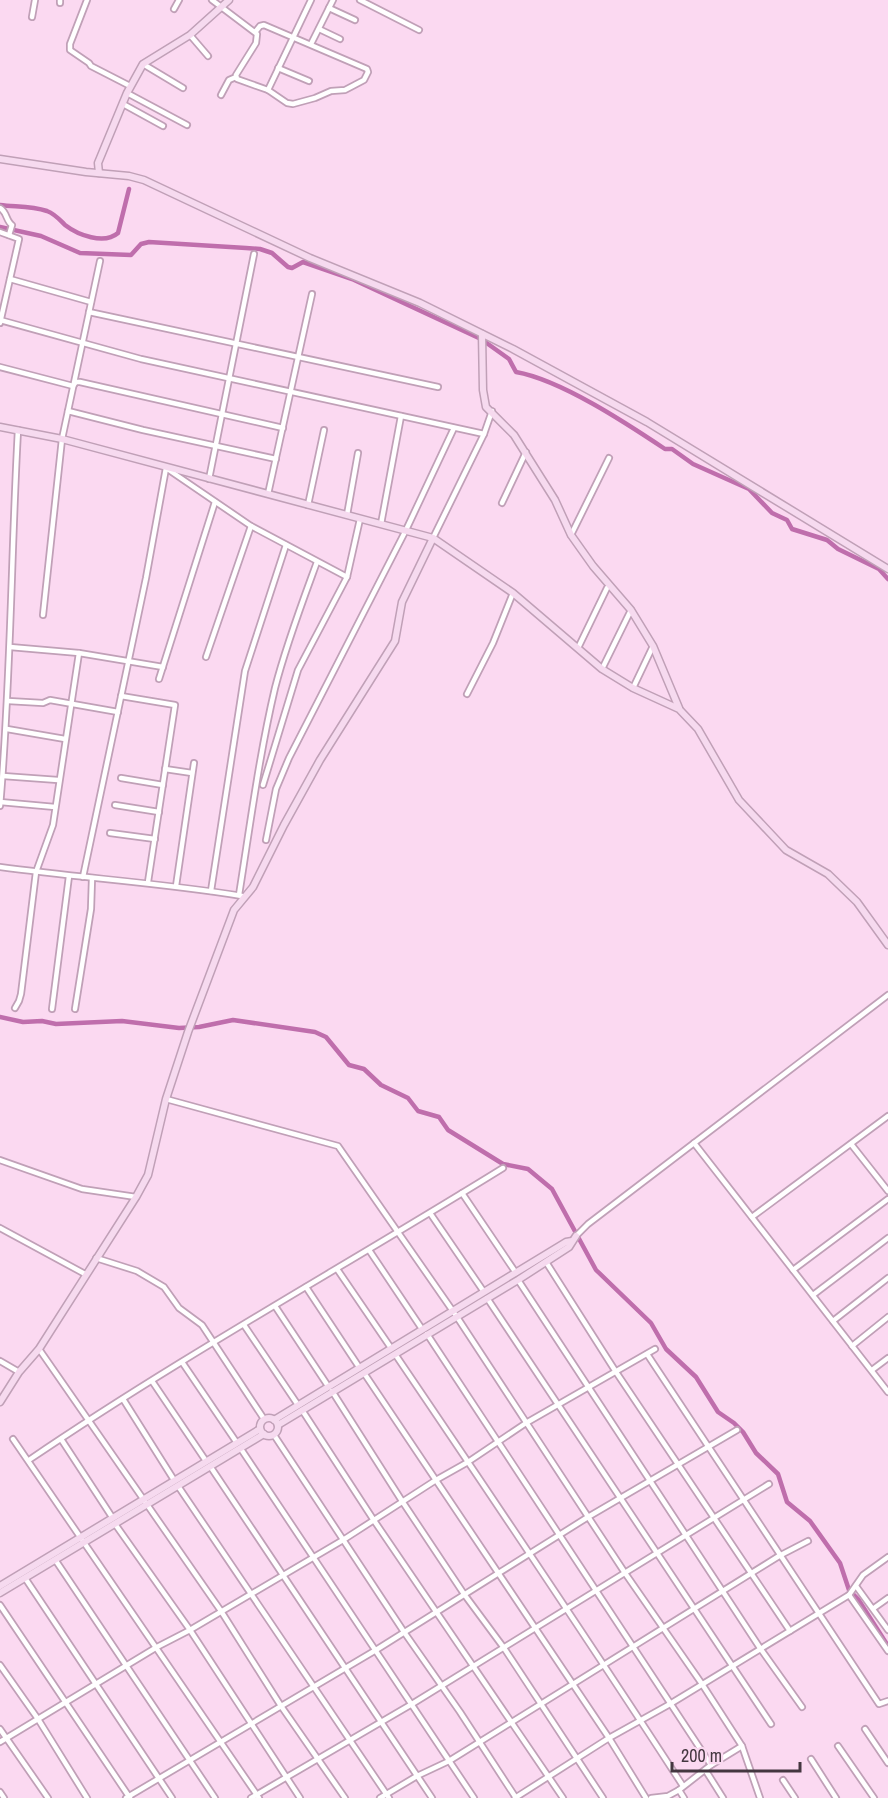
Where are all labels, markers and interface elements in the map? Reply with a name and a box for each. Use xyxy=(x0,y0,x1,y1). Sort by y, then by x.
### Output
scale bar xyxy=(672,1735,800,1773)
text: 200 m xyxy=(681,1743,722,1768)

